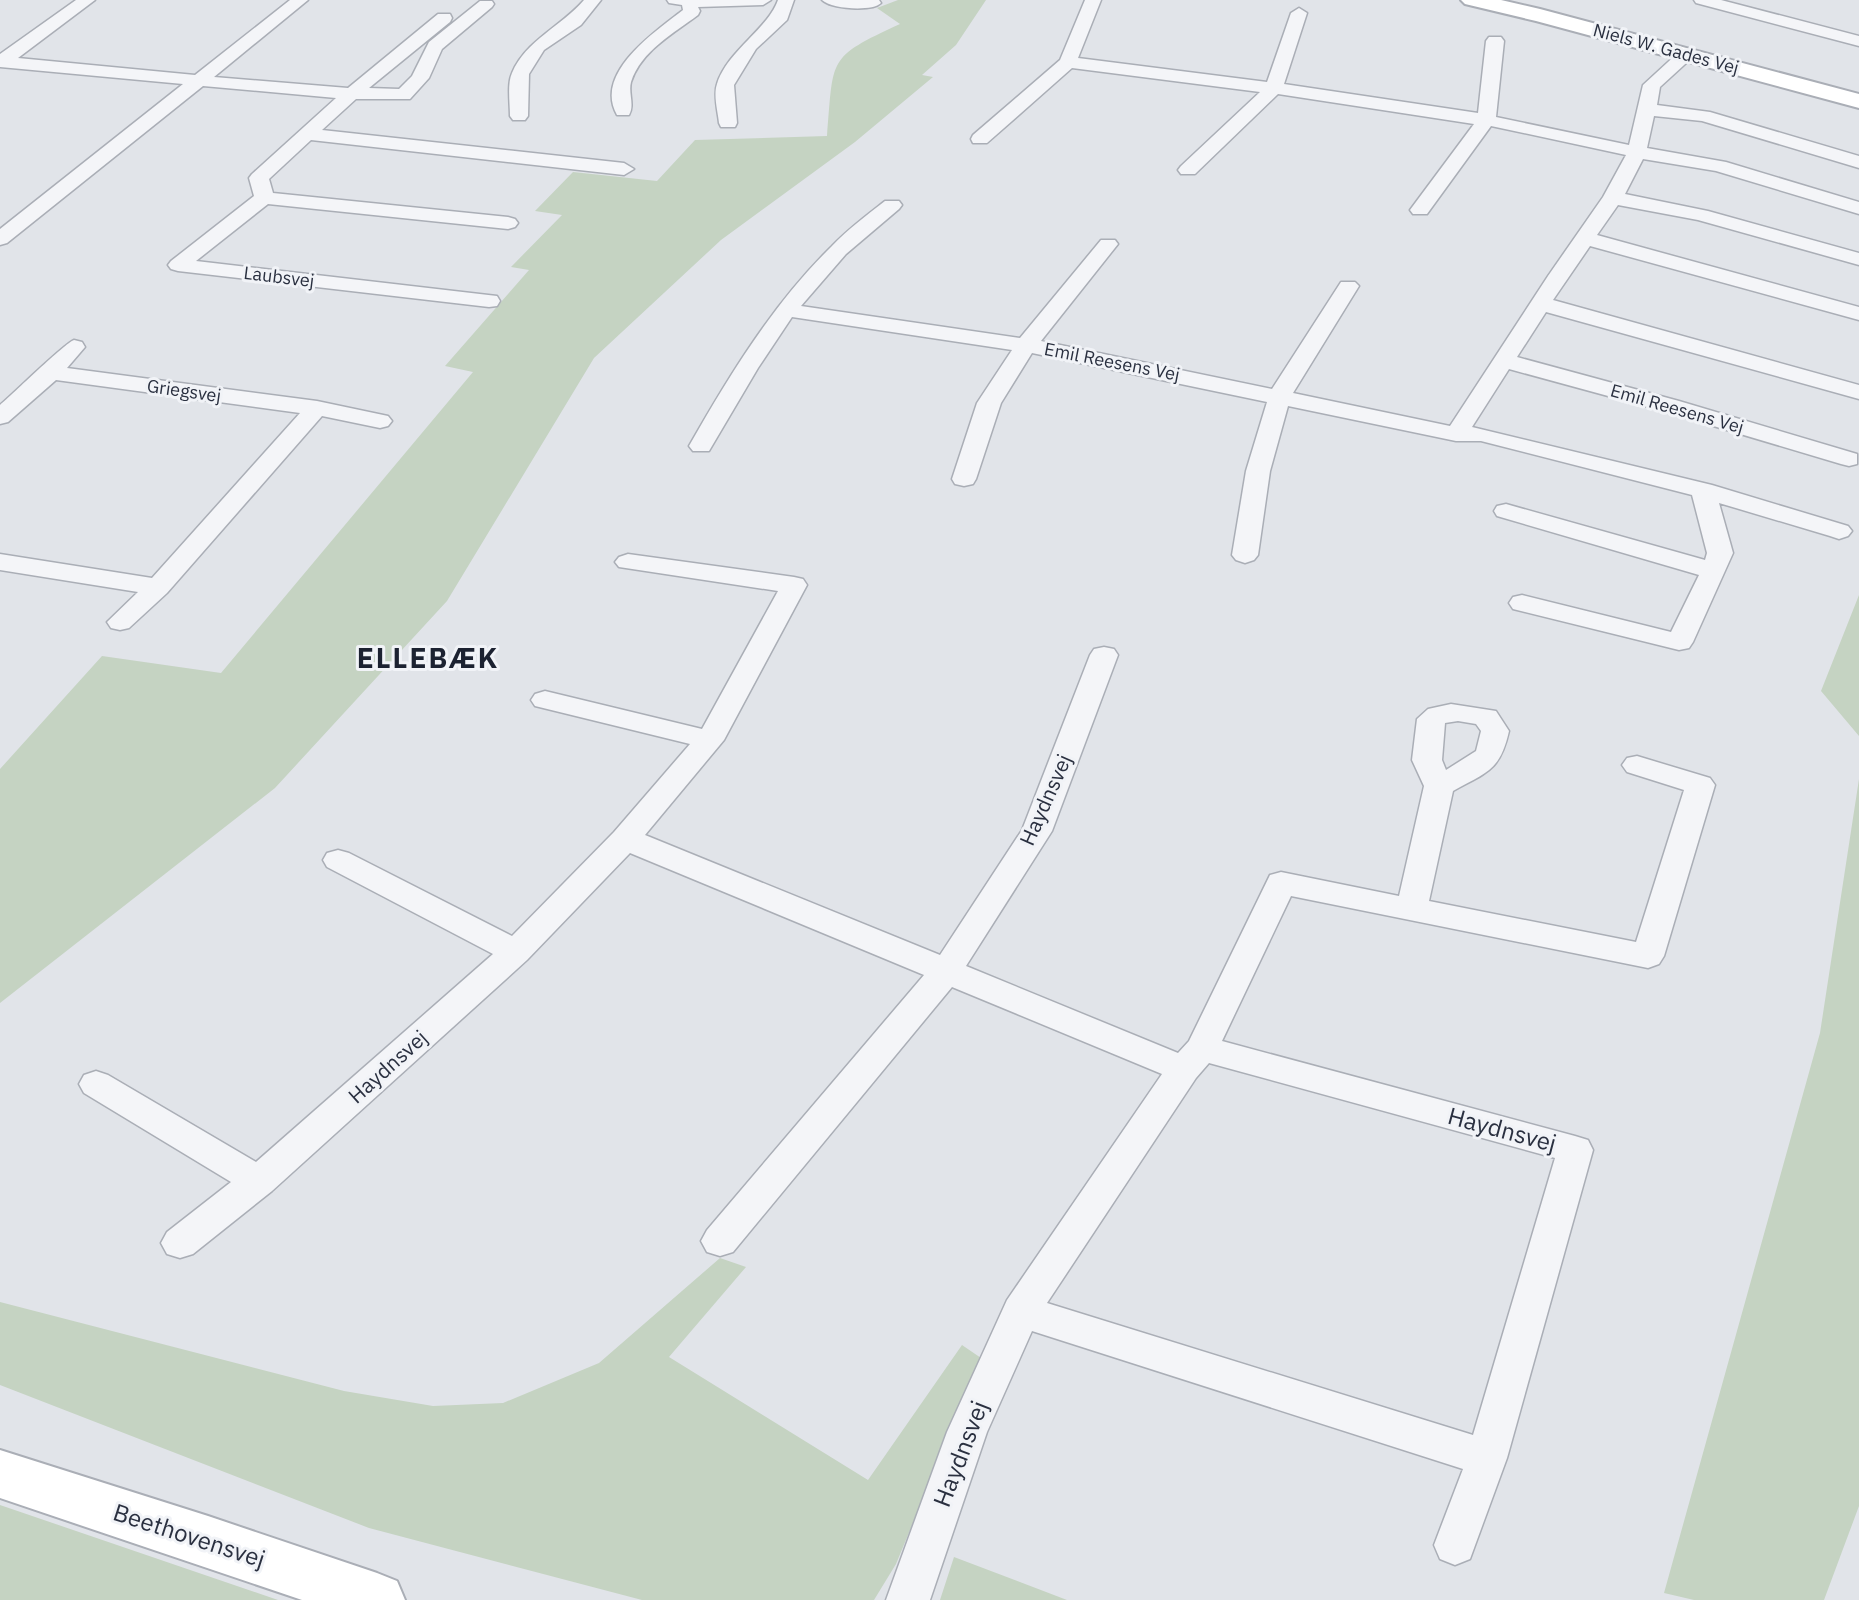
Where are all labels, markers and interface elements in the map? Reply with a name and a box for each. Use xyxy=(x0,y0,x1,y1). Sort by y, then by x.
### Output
street label: Niels W. Gades Vej xyxy=(1591,18,1742,79)
street label: Laubsvej xyxy=(242,261,316,292)
street label: Emil Reesens Vej xyxy=(1042,337,1182,386)
street label: Griegsvej xyxy=(146,374,223,407)
street label: Emil Reesens Vej xyxy=(1608,379,1746,439)
district label: ELLEBÆK xyxy=(357,639,499,676)
street label: Haydnsvej xyxy=(1013,749,1078,850)
street label: Haydnsvej xyxy=(342,1023,433,1109)
street label: Haydnsvej xyxy=(1444,1099,1560,1159)
street label: Haydnsvej xyxy=(925,1396,995,1511)
street label: Beethovensvej xyxy=(109,1495,269,1575)

